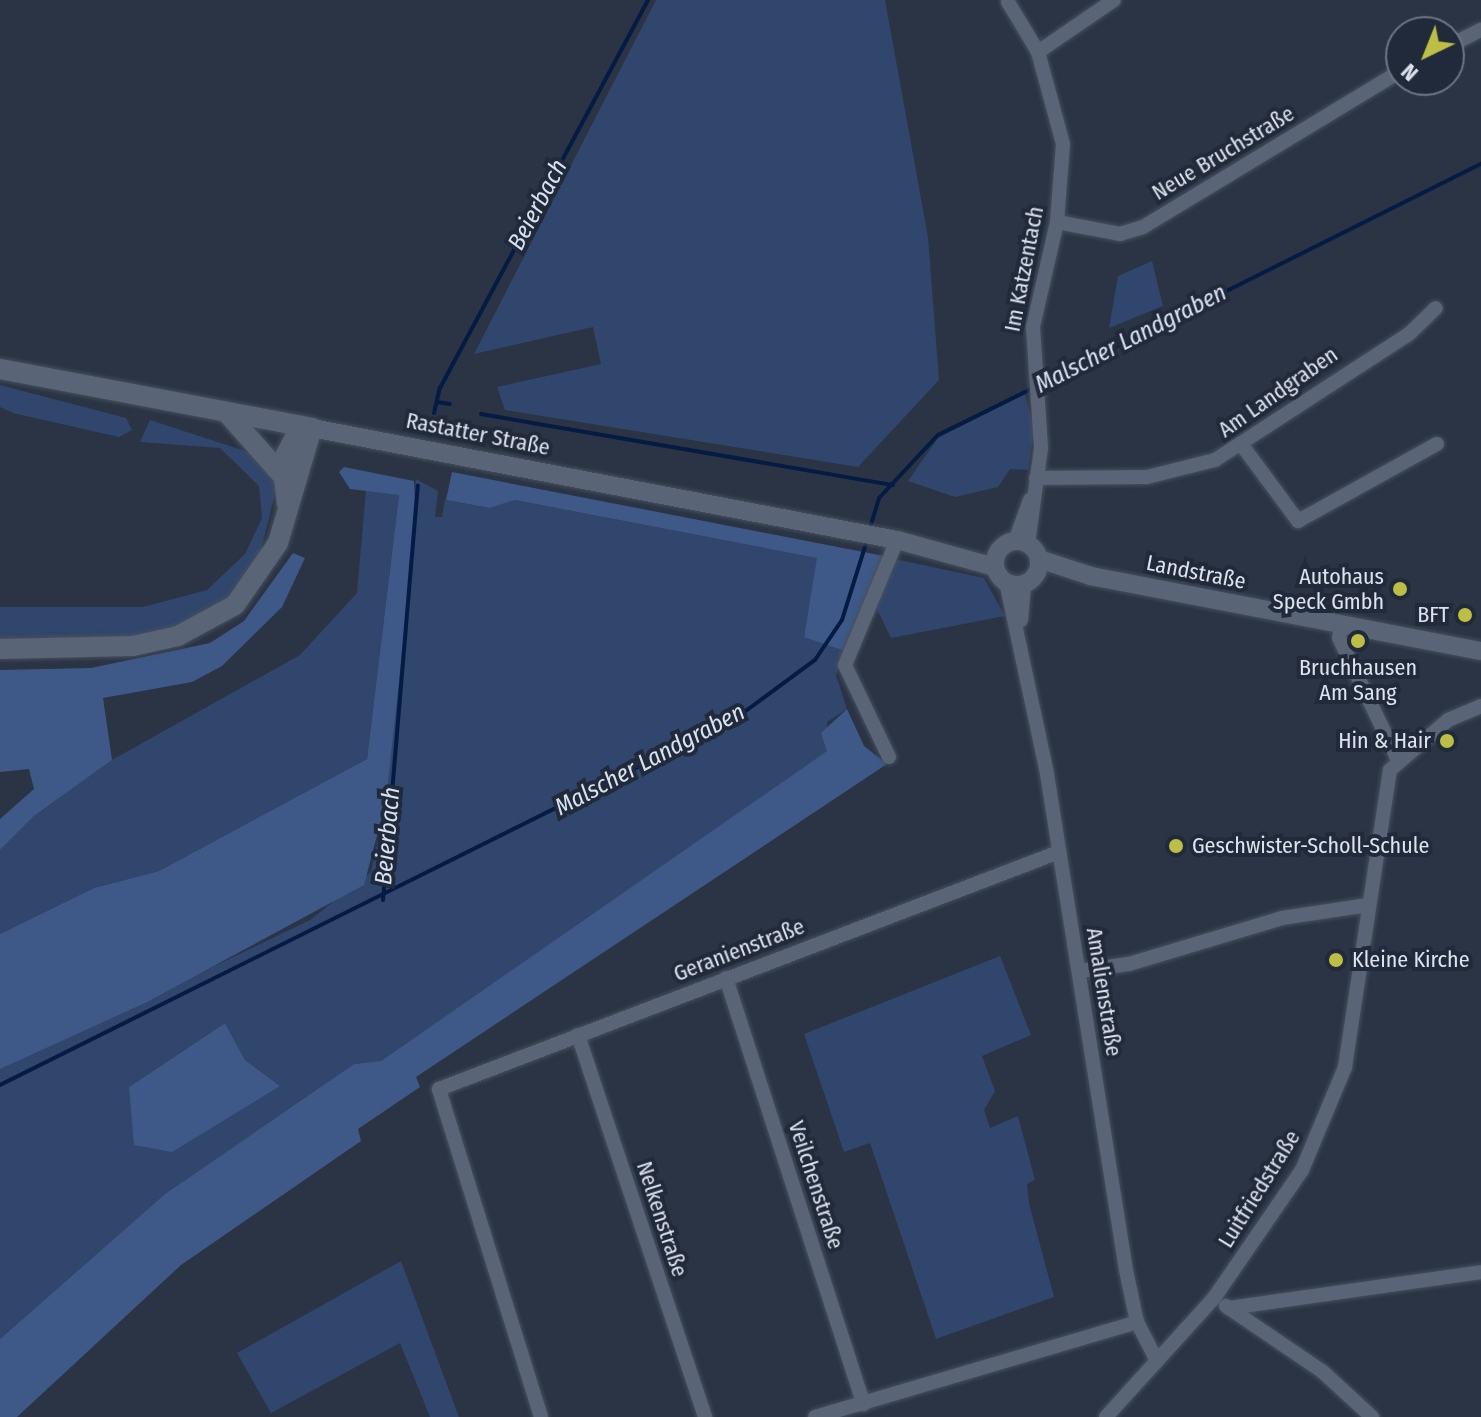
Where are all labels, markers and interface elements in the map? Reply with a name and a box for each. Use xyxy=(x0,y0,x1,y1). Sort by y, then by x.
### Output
north arrow xyxy=(1385,16,1465,96)
text: N xyxy=(1396,58,1424,87)
street label: Neue Bruchstraße xyxy=(1147,100,1299,206)
water label: Beierbach xyxy=(502,155,574,255)
street label: Im Katzentach xyxy=(999,204,1049,334)
water label: Malscher Landgraben xyxy=(1031,278,1231,400)
street label: Am Landgraben xyxy=(1213,341,1343,443)
street label: Rastatter Straße xyxy=(404,407,552,461)
street label: Landstraße xyxy=(1144,549,1248,595)
place label: Autohaus Speck Gmbh xyxy=(1273,563,1384,614)
marker: Autohaus Speck Gmbh xyxy=(1391,580,1409,598)
place label: BFT xyxy=(1417,602,1449,628)
marker: BFT xyxy=(1456,606,1474,624)
marker: Bruchhausen Am Sang xyxy=(1349,632,1367,650)
place label: Bruchhausen Am Sang xyxy=(1299,654,1417,706)
water label: Malscher Landgraben xyxy=(550,698,750,822)
place label: Hin & Hair xyxy=(1338,728,1431,754)
marker: Hin & Hair xyxy=(1438,732,1456,750)
water label: Beierbach xyxy=(369,786,407,886)
place label: Geschwister-Scholl-Schule xyxy=(1192,833,1429,859)
marker: Geschwister-Scholl-Schule xyxy=(1167,837,1185,855)
street label: Geranienstraße xyxy=(670,913,808,987)
street label: Amalienstraße xyxy=(1081,926,1127,1058)
place label: Kleine Kirche xyxy=(1352,947,1470,973)
marker: Kleine Kirche xyxy=(1327,951,1345,969)
street label: Veilchenstraße xyxy=(783,1118,849,1252)
street label: Luitfriedstraße xyxy=(1212,1125,1306,1253)
street label: Nelkenstraße xyxy=(631,1158,693,1280)

